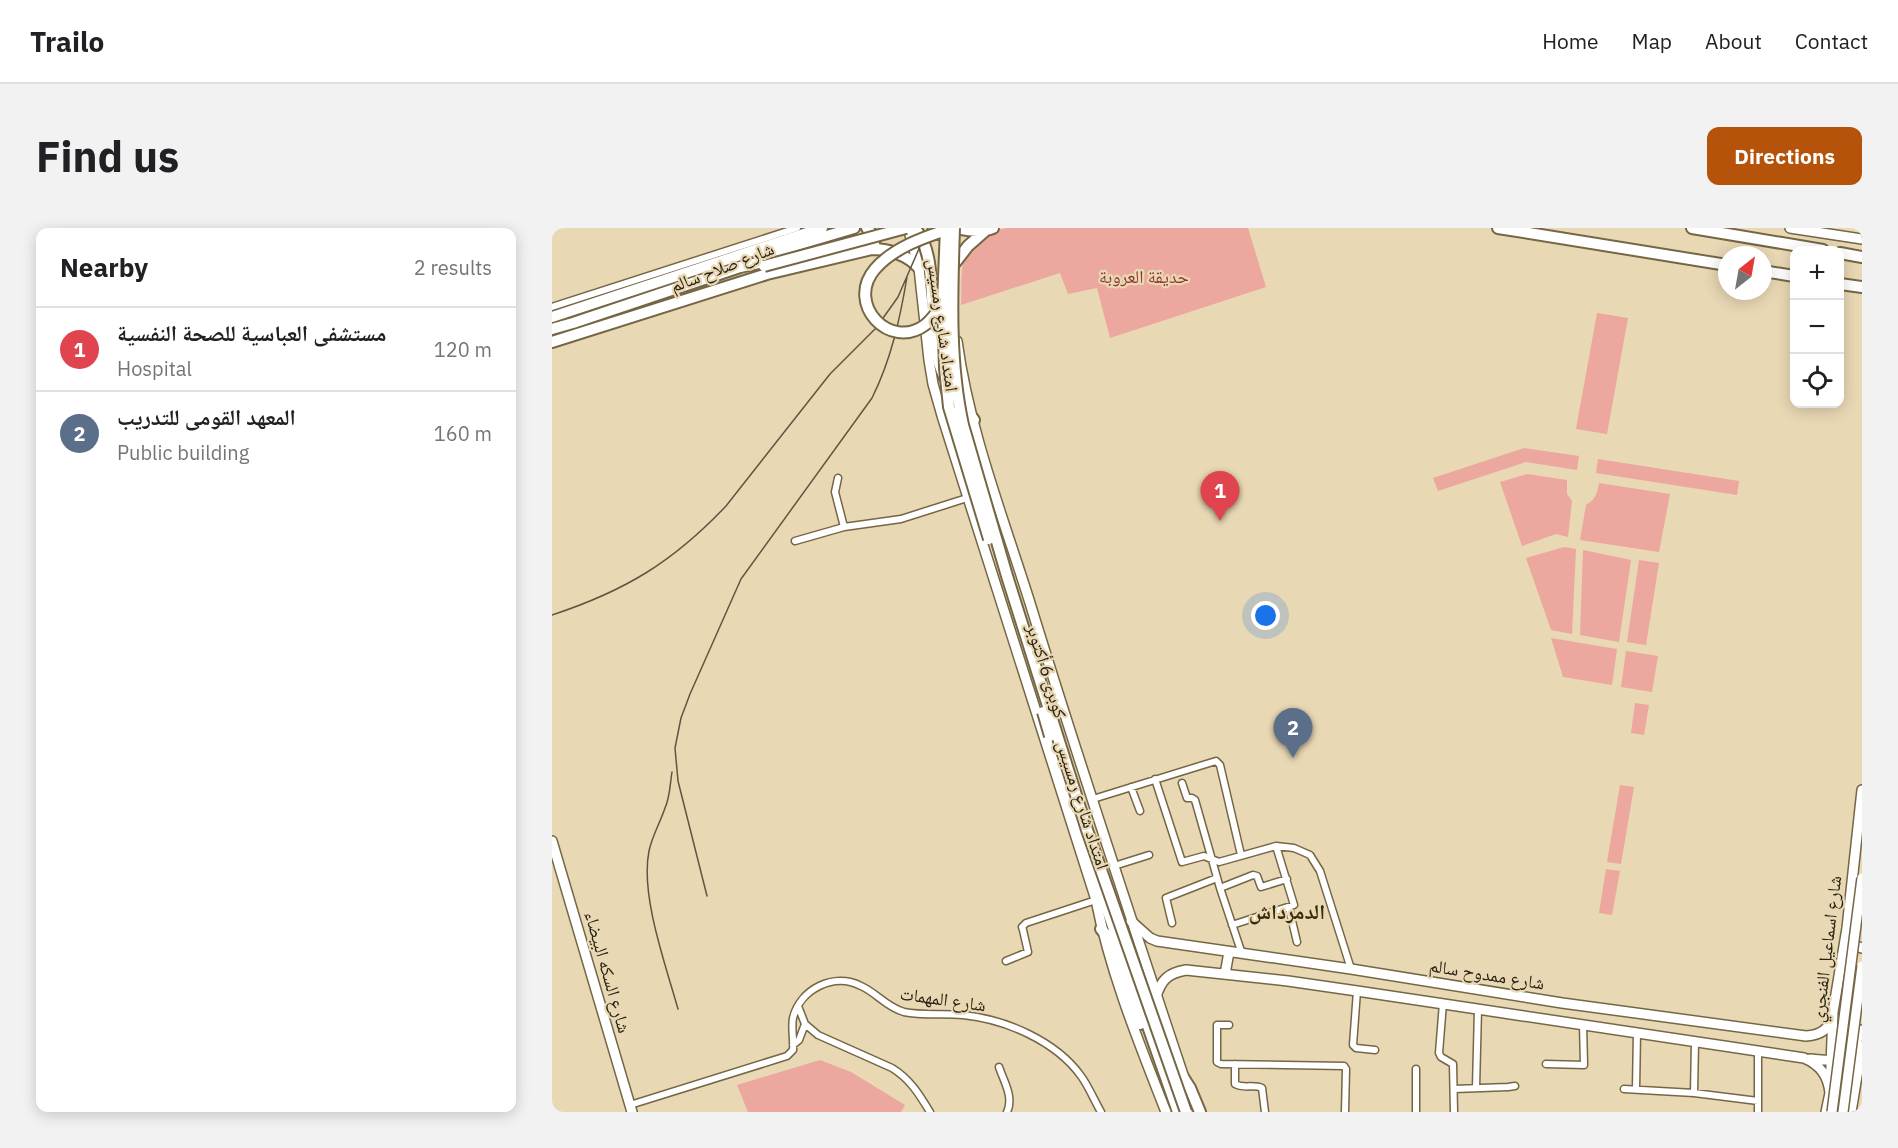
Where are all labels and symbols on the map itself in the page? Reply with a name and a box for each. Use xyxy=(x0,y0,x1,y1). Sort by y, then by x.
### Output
street label: شارع صلاح سالم xyxy=(667,237,777,298)
north arrow xyxy=(1718,246,1772,300)
street label: امتداد شارع رمسيس xyxy=(922,257,964,393)
park label: حديقة العروبة xyxy=(1099,265,1189,288)
pin: 1 xyxy=(1200,472,1240,521)
your location xyxy=(1251,601,1280,630)
street label: كوبرى 6 أكتوبر xyxy=(1021,620,1072,721)
pin: 2 xyxy=(1274,708,1312,758)
street label: امتداد شارع رمسيس xyxy=(1051,738,1115,872)
street label: شارع اسماعيل الفنجري xyxy=(1806,874,1850,1024)
district label: الدمرداش xyxy=(1249,897,1325,925)
street label: شارع السكه البيضاء xyxy=(580,909,636,1035)
street label: شارع ممدوح سالم xyxy=(1428,954,1546,995)
street label: شارع المهمات xyxy=(898,982,988,1016)

